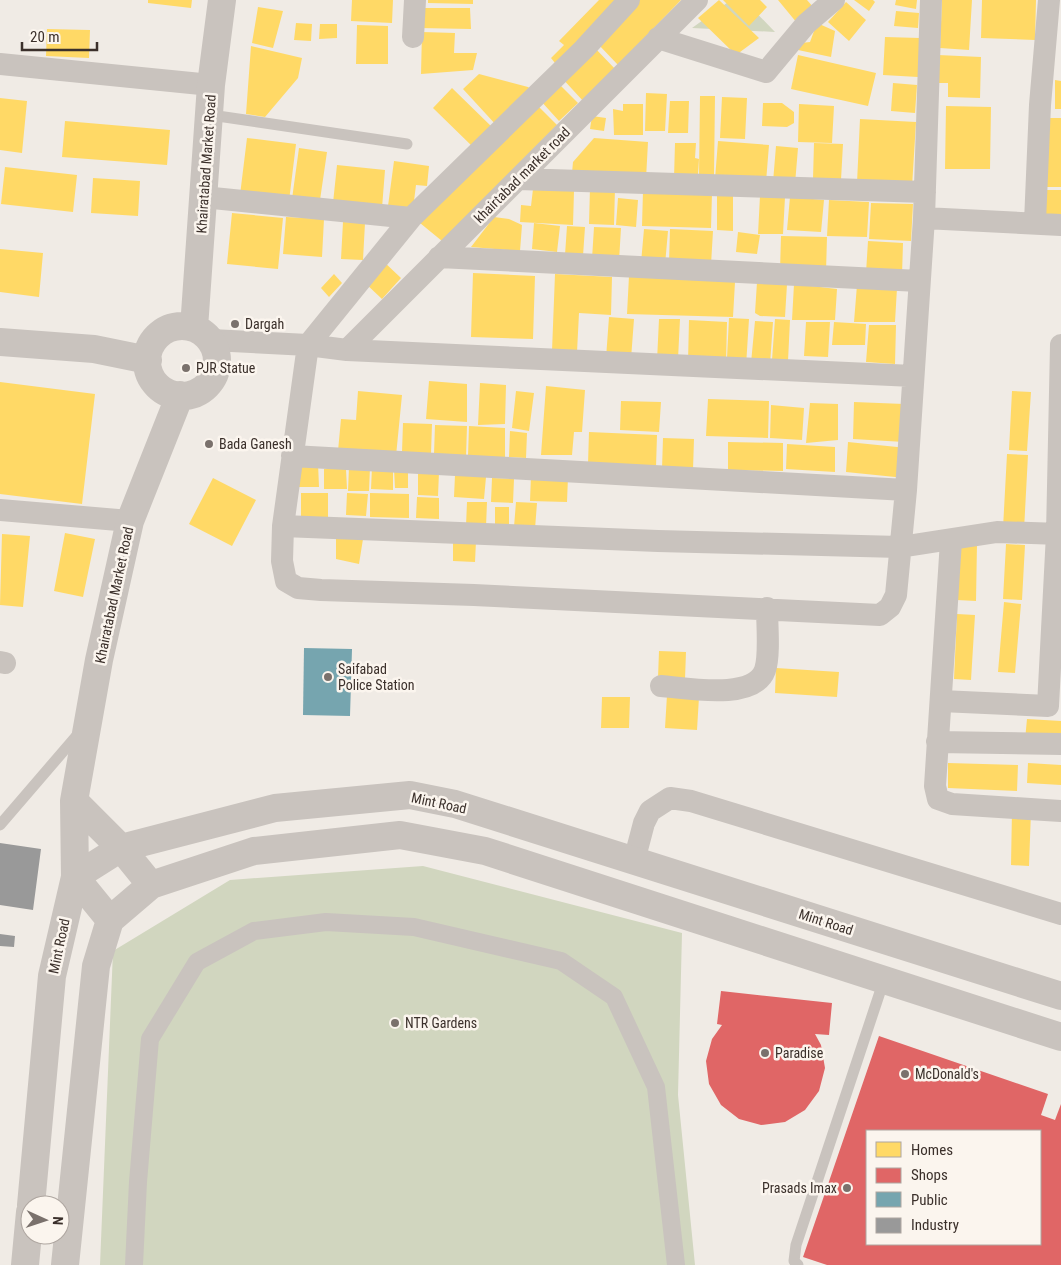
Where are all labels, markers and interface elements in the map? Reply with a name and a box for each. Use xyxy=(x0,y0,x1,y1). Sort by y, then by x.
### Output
scale bar xyxy=(22,20,98,52)
text: 20 m xyxy=(30,28,60,46)
street label: Khairatabad Market Road xyxy=(193,94,219,234)
street label: khairtabad market road xyxy=(471,124,573,226)
place label: Dargah xyxy=(245,316,284,332)
marker: Dargah xyxy=(229,318,241,330)
place label: PJR Statue xyxy=(196,360,256,376)
marker: PJR Statue xyxy=(180,362,192,374)
place label: Bada Ganesh xyxy=(219,436,292,452)
marker: Bada Ganesh xyxy=(203,438,215,450)
street label: Khairatabad Market Road xyxy=(92,525,136,665)
place label: Saifabad Police Station xyxy=(338,661,415,693)
marker: Saifabad Police Station xyxy=(322,671,334,683)
street label: Mint Road xyxy=(410,789,468,817)
street label: Mint Road xyxy=(797,906,855,938)
street label: Mint Road xyxy=(45,917,73,975)
place label: NTR Gardens xyxy=(405,1015,477,1031)
marker: NTR Gardens xyxy=(389,1017,401,1029)
place label: Paradise xyxy=(775,1045,824,1061)
marker: Paradise xyxy=(759,1047,771,1059)
place label: McDonald's xyxy=(915,1066,979,1082)
marker: McDonald's xyxy=(899,1068,911,1080)
legend xyxy=(866,1130,1041,1245)
text: Homes xyxy=(911,1141,953,1159)
text: Shops xyxy=(911,1166,948,1184)
place label: Prasads Imax xyxy=(762,1180,837,1196)
marker: Prasads Imax xyxy=(841,1182,853,1194)
text: Public xyxy=(911,1191,948,1209)
north arrow xyxy=(20,1195,70,1245)
text: N xyxy=(50,1216,66,1225)
text: Industry xyxy=(911,1216,959,1234)

